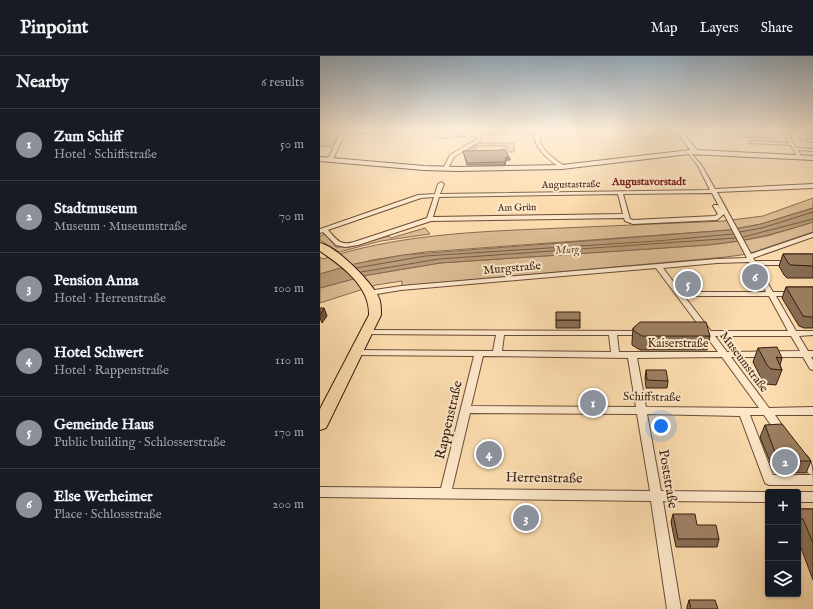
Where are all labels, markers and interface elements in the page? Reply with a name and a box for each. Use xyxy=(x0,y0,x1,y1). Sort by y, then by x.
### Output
text: Pinpoint xyxy=(20,16,88,40)
text: Map xyxy=(651,19,678,37)
text: Layers xyxy=(700,19,739,37)
text: Share xyxy=(761,19,793,37)
text: Nearby xyxy=(16,72,69,93)
text: 6 results xyxy=(261,74,304,91)
text: Zum Schiff xyxy=(54,127,122,146)
text: 1 xyxy=(27,136,31,153)
text: 50 m xyxy=(280,136,304,153)
text: Hotel · Schiffstraße xyxy=(54,146,157,163)
district label: Augustavorstadt xyxy=(611,175,686,189)
street label: Augustastraße xyxy=(541,178,601,192)
text: Stadtmuseum xyxy=(54,199,137,218)
street label: Am Grün xyxy=(496,201,537,215)
text: 2 xyxy=(26,208,32,225)
text: 70 m xyxy=(279,208,304,225)
text: Museum · Museumstraße xyxy=(54,218,187,235)
water label: Murg xyxy=(555,242,580,259)
street label: Murgstraße xyxy=(482,258,542,278)
pin: 6 xyxy=(742,262,768,292)
pin: 5 xyxy=(675,269,701,299)
text: Pension Anna xyxy=(54,271,138,290)
text: 3 xyxy=(27,280,31,297)
text: 100 m xyxy=(274,280,304,297)
text: Hotel · Herrenstraße xyxy=(54,290,166,307)
street label: Museumstraße xyxy=(716,329,772,396)
street label: Kaiserstraße xyxy=(648,336,709,351)
text: Hotel Schwert xyxy=(54,343,143,362)
text: 4 xyxy=(26,352,32,369)
text: 110 m xyxy=(275,352,304,369)
text: Hotel · Rappenstraße xyxy=(54,362,169,379)
street label: Rappenstraße xyxy=(431,378,467,461)
pin: 1 xyxy=(580,388,606,418)
street label: Schiffstraße xyxy=(623,389,681,405)
text: Gemeinde Haus xyxy=(54,415,154,434)
your location xyxy=(651,416,671,436)
text: 5 xyxy=(27,424,31,441)
text: 170 m xyxy=(274,424,304,441)
text: Public building · Schlosserstraße xyxy=(54,434,226,451)
pin: 4 xyxy=(476,439,502,469)
pin: 2 xyxy=(772,447,798,477)
street label: Poststraße xyxy=(654,448,682,510)
street label: Herrenstraße xyxy=(505,468,583,488)
text: Else Werheimer xyxy=(54,487,153,506)
map controls xyxy=(765,489,801,597)
button: + xyxy=(765,489,801,525)
text: 6 xyxy=(26,496,32,513)
text: 200 m xyxy=(272,496,304,513)
pin: 3 xyxy=(513,503,539,533)
text: Place · Schlossstraße xyxy=(54,506,162,523)
button: − xyxy=(765,525,801,561)
button: layers xyxy=(765,561,801,597)

